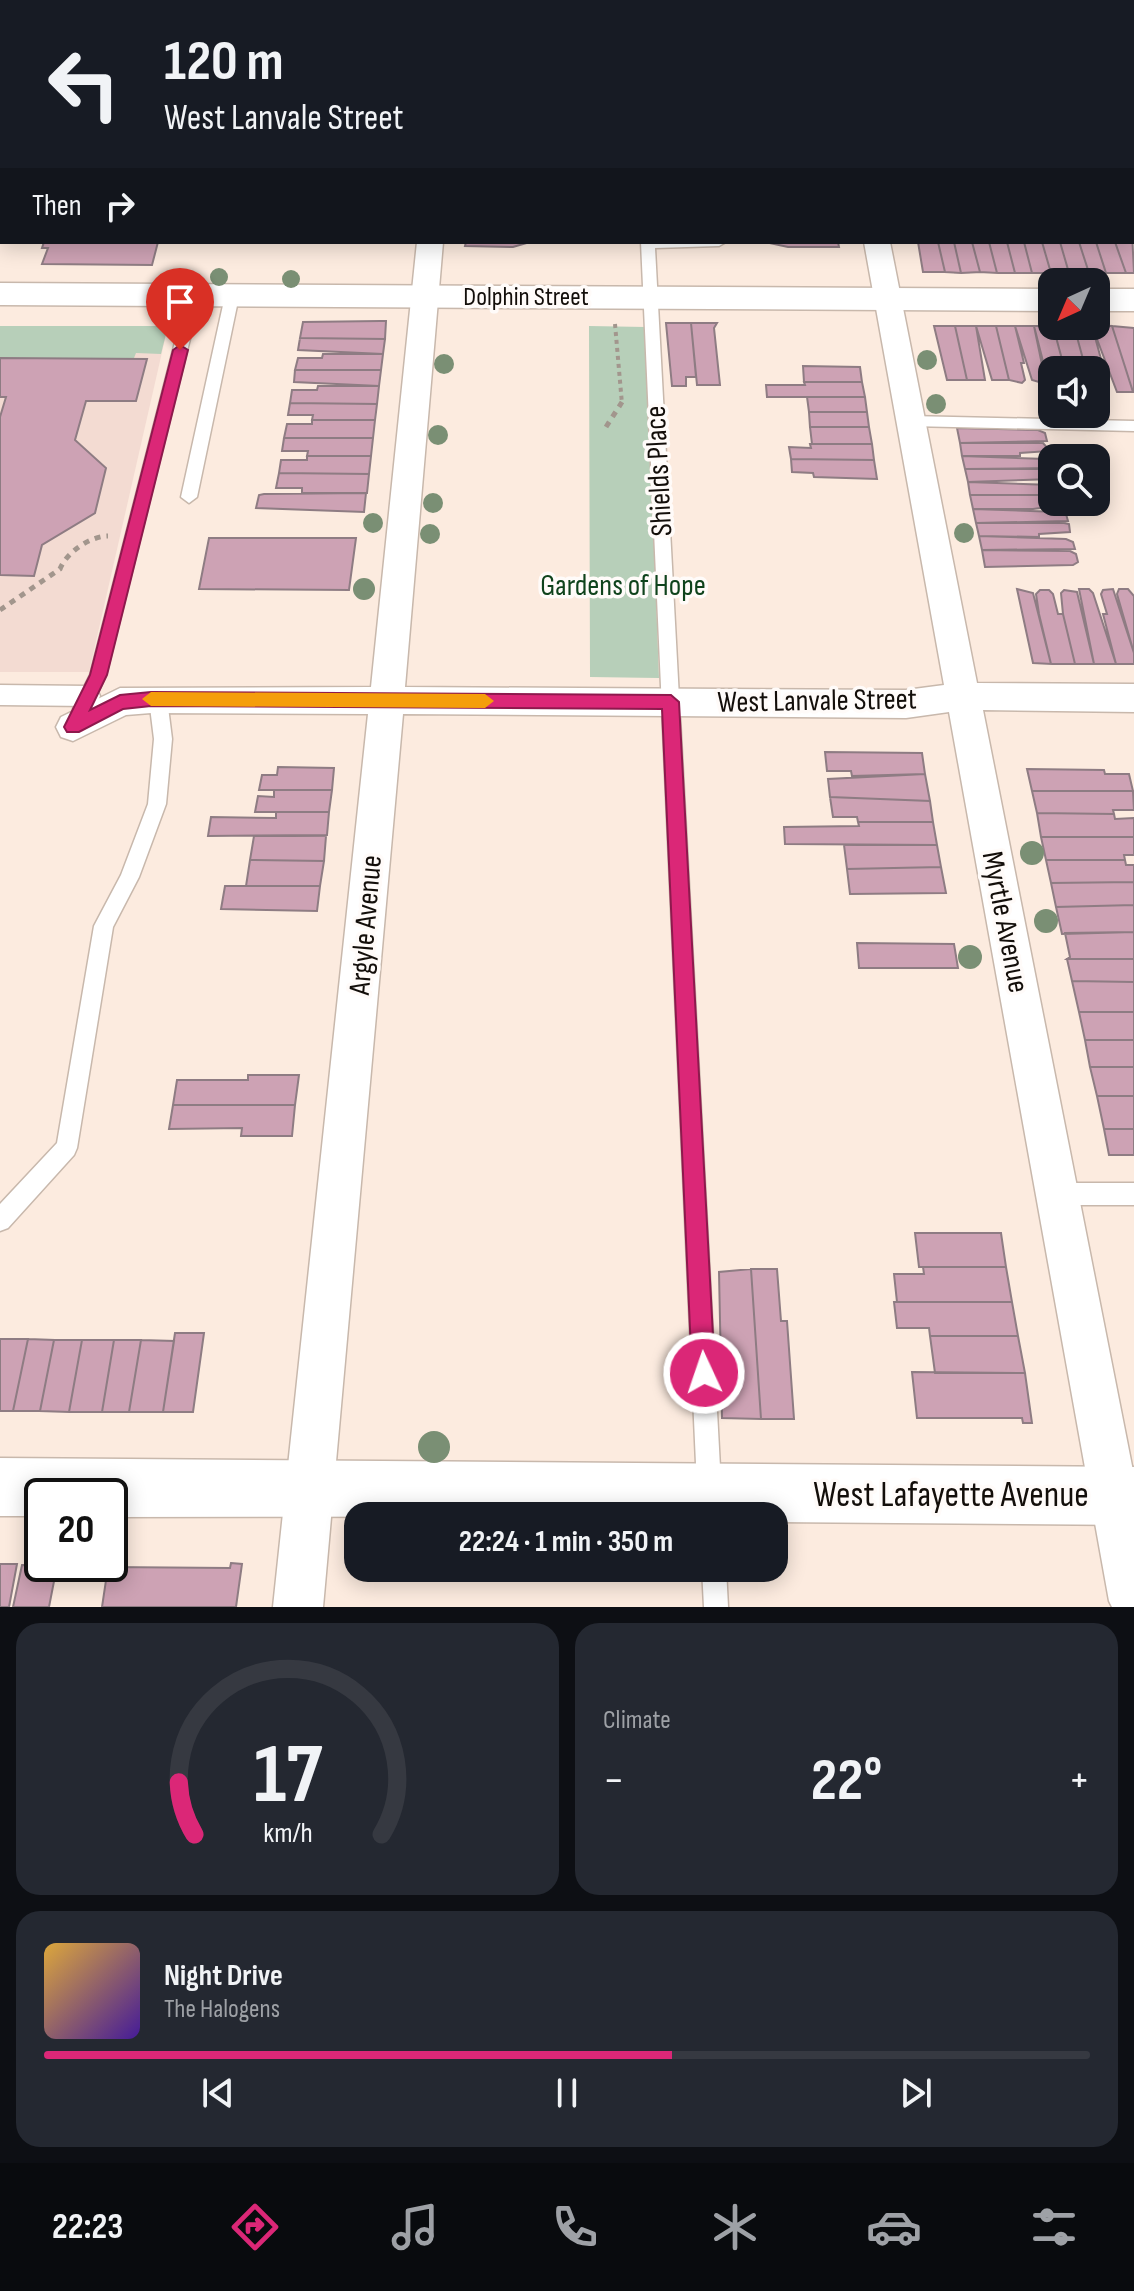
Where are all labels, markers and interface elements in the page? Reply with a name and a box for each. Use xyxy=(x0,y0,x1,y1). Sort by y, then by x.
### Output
text: 120 m xyxy=(164,29,284,96)
icon: left xyxy=(32,32,136,136)
text: West Lanvale Street xyxy=(164,97,404,140)
icon: right xyxy=(98,184,142,228)
text: Then xyxy=(32,188,82,224)
pin xyxy=(146,268,214,350)
north arrow xyxy=(1038,268,1110,340)
map controls xyxy=(1038,268,1110,516)
icon: arrive xyxy=(158,280,202,324)
street label: Dolphin Street xyxy=(463,282,589,313)
button: sound xyxy=(1038,356,1110,428)
street label: Shields Place xyxy=(638,405,680,537)
button: search xyxy=(1038,444,1110,516)
park label: Gardens of Hope xyxy=(540,568,706,604)
street label: West Lanvale Street xyxy=(717,681,917,721)
street label: Myrtle Avenue xyxy=(974,848,1036,996)
street label: Argyle Avenue xyxy=(342,854,390,997)
position arrow xyxy=(662,1331,746,1415)
street label: West Lafayette Avenue xyxy=(813,1474,1089,1517)
speed limit sign: 20 xyxy=(24,1478,128,1582)
text: 22:24 · 1 min · 350 m xyxy=(459,1524,673,1560)
text: Climate xyxy=(603,1705,671,1736)
text: 17 xyxy=(253,1726,322,1826)
text: 22° xyxy=(811,1745,882,1817)
text: − xyxy=(603,1754,625,1807)
text: + xyxy=(1068,1754,1090,1807)
text: km/h xyxy=(263,1816,312,1851)
text: Night Drive xyxy=(164,1958,283,1994)
text: The Halogens xyxy=(164,1994,280,2025)
icon: previous xyxy=(196,2071,240,2115)
icon: pause xyxy=(545,2071,589,2115)
icon: next xyxy=(894,2071,938,2115)
icon: directions xyxy=(227,2199,283,2255)
icon: music xyxy=(387,2199,443,2255)
icon: phone xyxy=(547,2199,603,2255)
icon: climate xyxy=(707,2199,763,2255)
icon: car xyxy=(866,2199,922,2255)
icon: filters xyxy=(1026,2199,1082,2255)
text: 22:23 xyxy=(52,2206,123,2249)

